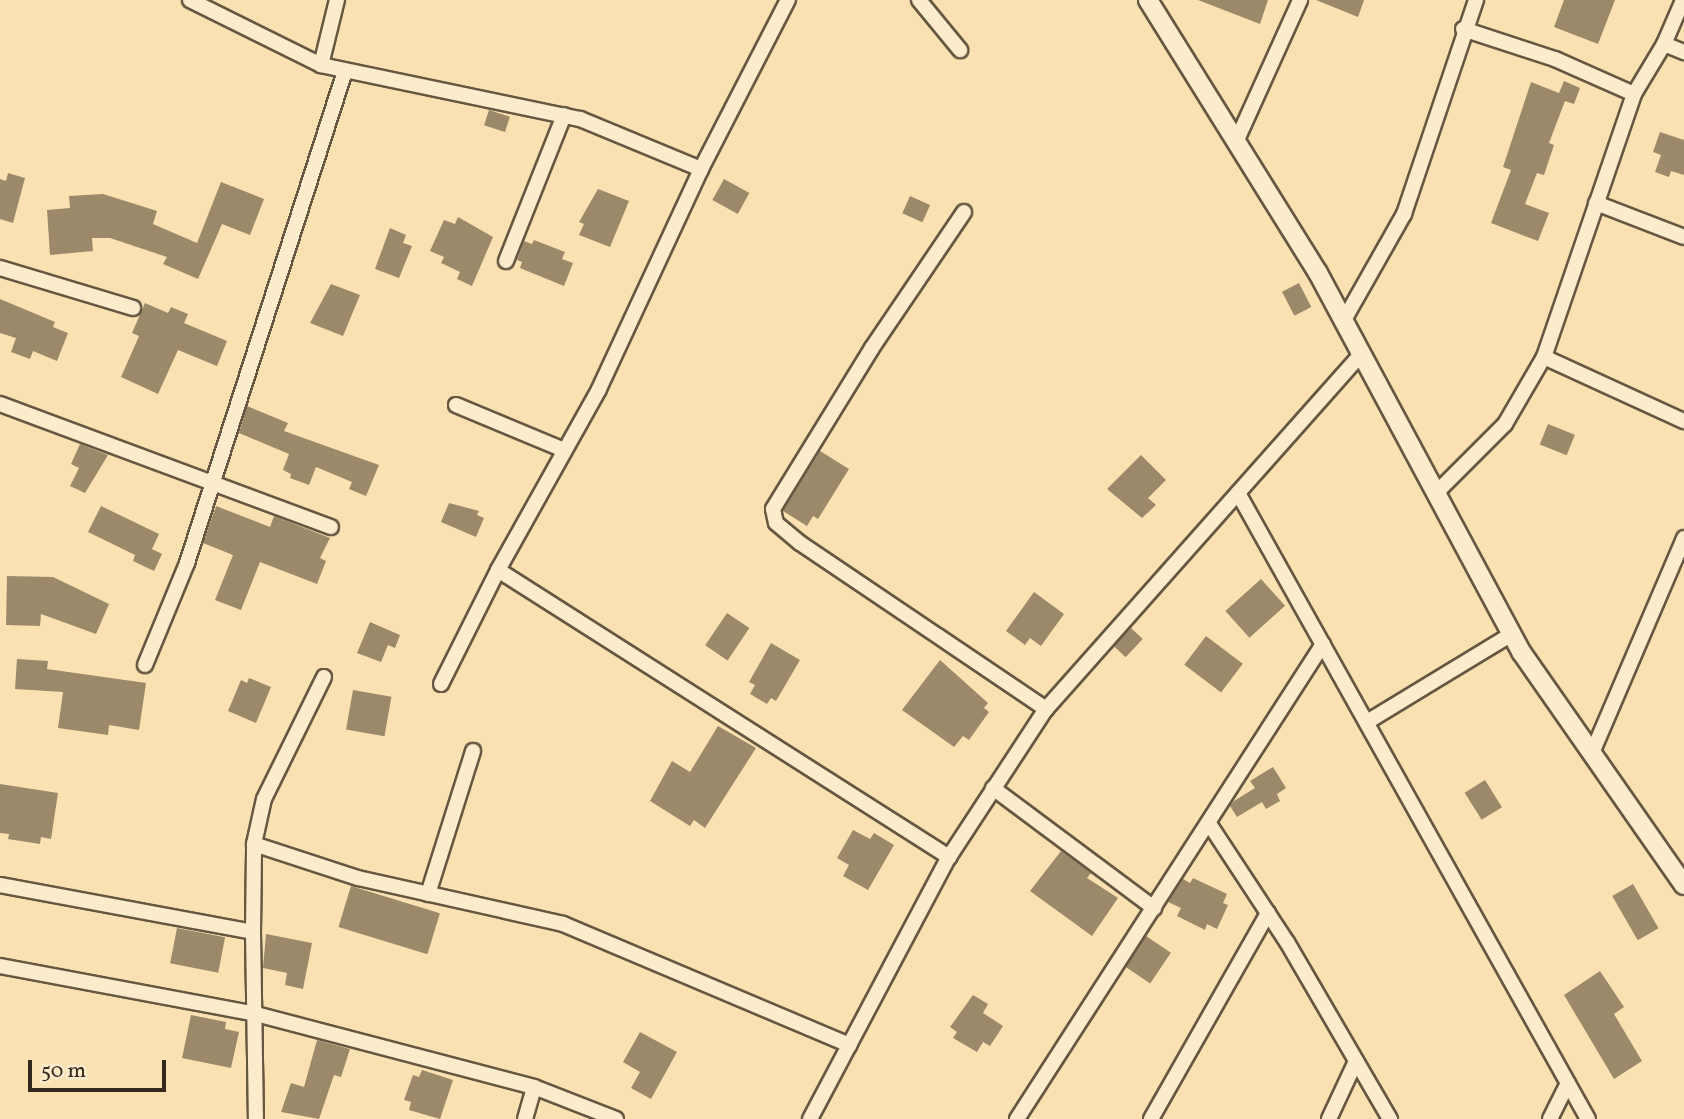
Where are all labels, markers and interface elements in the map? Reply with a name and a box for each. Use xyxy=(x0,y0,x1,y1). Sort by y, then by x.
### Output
scale bar xyxy=(32,1046,170,1090)
text: 50 m xyxy=(41,1057,86,1086)

